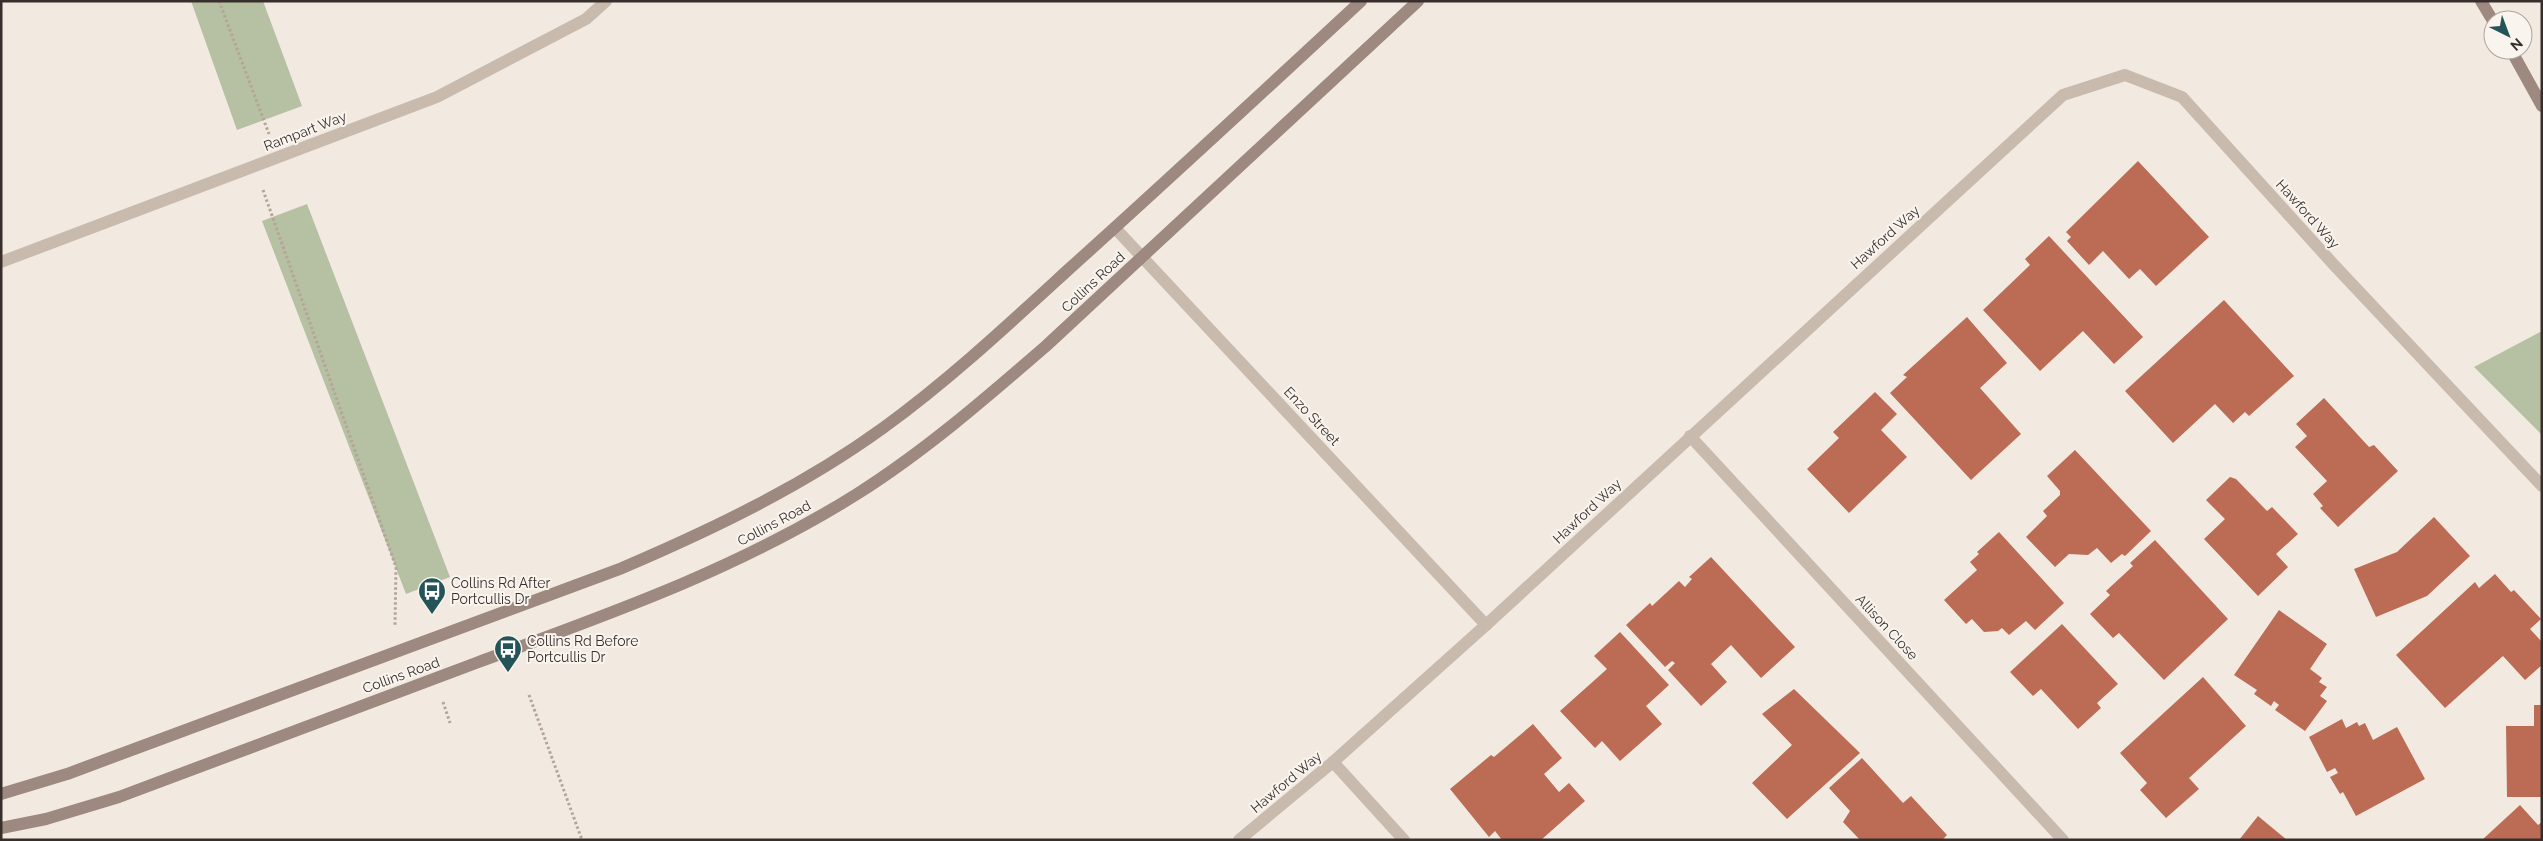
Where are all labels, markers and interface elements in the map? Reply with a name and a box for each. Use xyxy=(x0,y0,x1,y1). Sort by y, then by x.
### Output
north arrow xyxy=(2483,10,2533,60)
text: N xyxy=(2507,35,2526,54)
street label: Rampart Way xyxy=(261,108,349,154)
street label: Hawford Way xyxy=(2273,176,2343,252)
street label: Hawford Way xyxy=(1847,202,1923,272)
street label: Collins Road xyxy=(1058,249,1128,315)
street label: Enzo Street xyxy=(1281,383,1343,449)
street label: Hawford Way xyxy=(1550,475,1625,547)
street label: Collins Road xyxy=(735,497,813,549)
place label: Collins Rd After Portcullis Dr xyxy=(451,575,551,607)
bus stop icon: Collins Rd After Portcullis Dr xyxy=(417,576,447,615)
street label: Allison Close xyxy=(1853,591,1921,663)
place label: Collins Rd Before Portcullis Dr xyxy=(527,633,638,665)
bus stop icon: Collins Rd Before Portcullis Dr xyxy=(493,634,523,673)
street label: Collins Road xyxy=(360,654,442,696)
street label: Hawford Way xyxy=(1247,748,1325,816)

